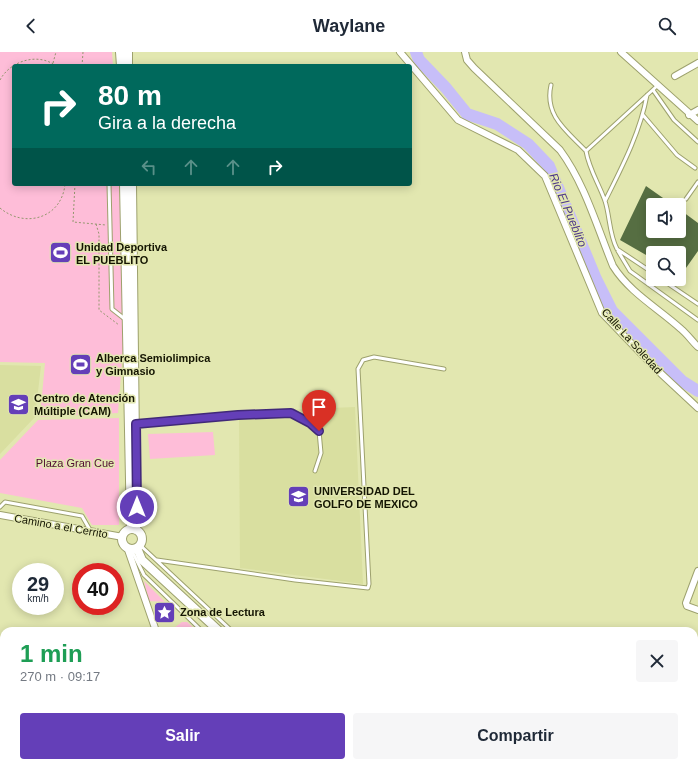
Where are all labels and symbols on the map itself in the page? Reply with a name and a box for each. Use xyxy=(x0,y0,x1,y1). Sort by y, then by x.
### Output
water label: Rio El Pueblito xyxy=(546,171,590,249)
sports icon: Unidad Deportiva EL PUEBLITO xyxy=(48,240,74,266)
place label: Unidad Deportiva EL PUEBLITO xyxy=(76,241,168,266)
street label: Calle La Soledad xyxy=(600,306,664,376)
sports icon: Alberca Semiolimpica y Gimnasio xyxy=(67,351,93,377)
place label: Alberca Semiolimpica y Gimnasio xyxy=(96,352,211,377)
pin xyxy=(302,390,336,431)
school or university icon: Centro de Atención Múltiple (CAM) xyxy=(5,391,31,417)
place label: Centro de Atención Múltiple (CAM) xyxy=(34,392,135,417)
park label: Plaza Gran Cue xyxy=(36,457,114,469)
school or university icon: UNIVERSIDAD DEL GOLFO DE MEXICO xyxy=(286,484,312,510)
place label: UNIVERSIDAD DEL GOLFO DE MEXICO xyxy=(314,485,418,510)
position arrow xyxy=(116,486,158,528)
street label: Camino a el Cerrito xyxy=(13,512,109,540)
speed limit sign: 40 xyxy=(72,563,124,615)
place icon: Zona de Lectura xyxy=(152,599,178,625)
place label: Zona de Lectura xyxy=(180,606,266,618)

